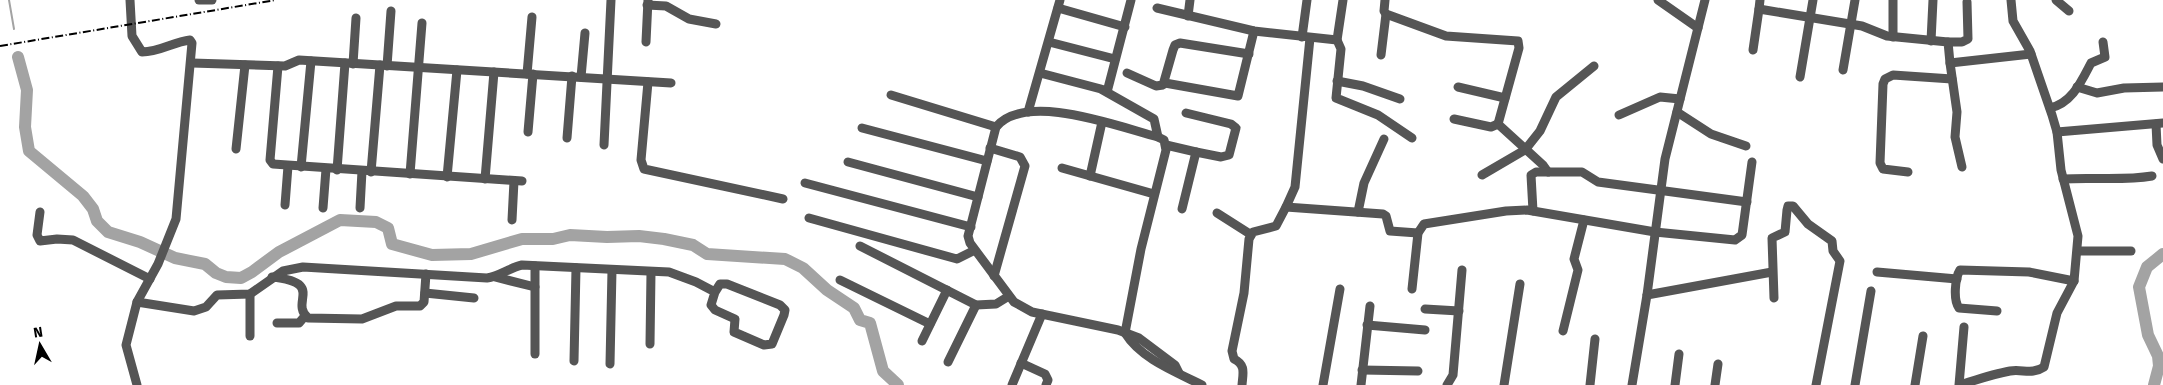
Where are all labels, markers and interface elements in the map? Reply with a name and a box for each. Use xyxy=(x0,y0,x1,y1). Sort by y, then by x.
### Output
north arrow xyxy=(15,320,65,370)
text: N xyxy=(32,324,44,342)

